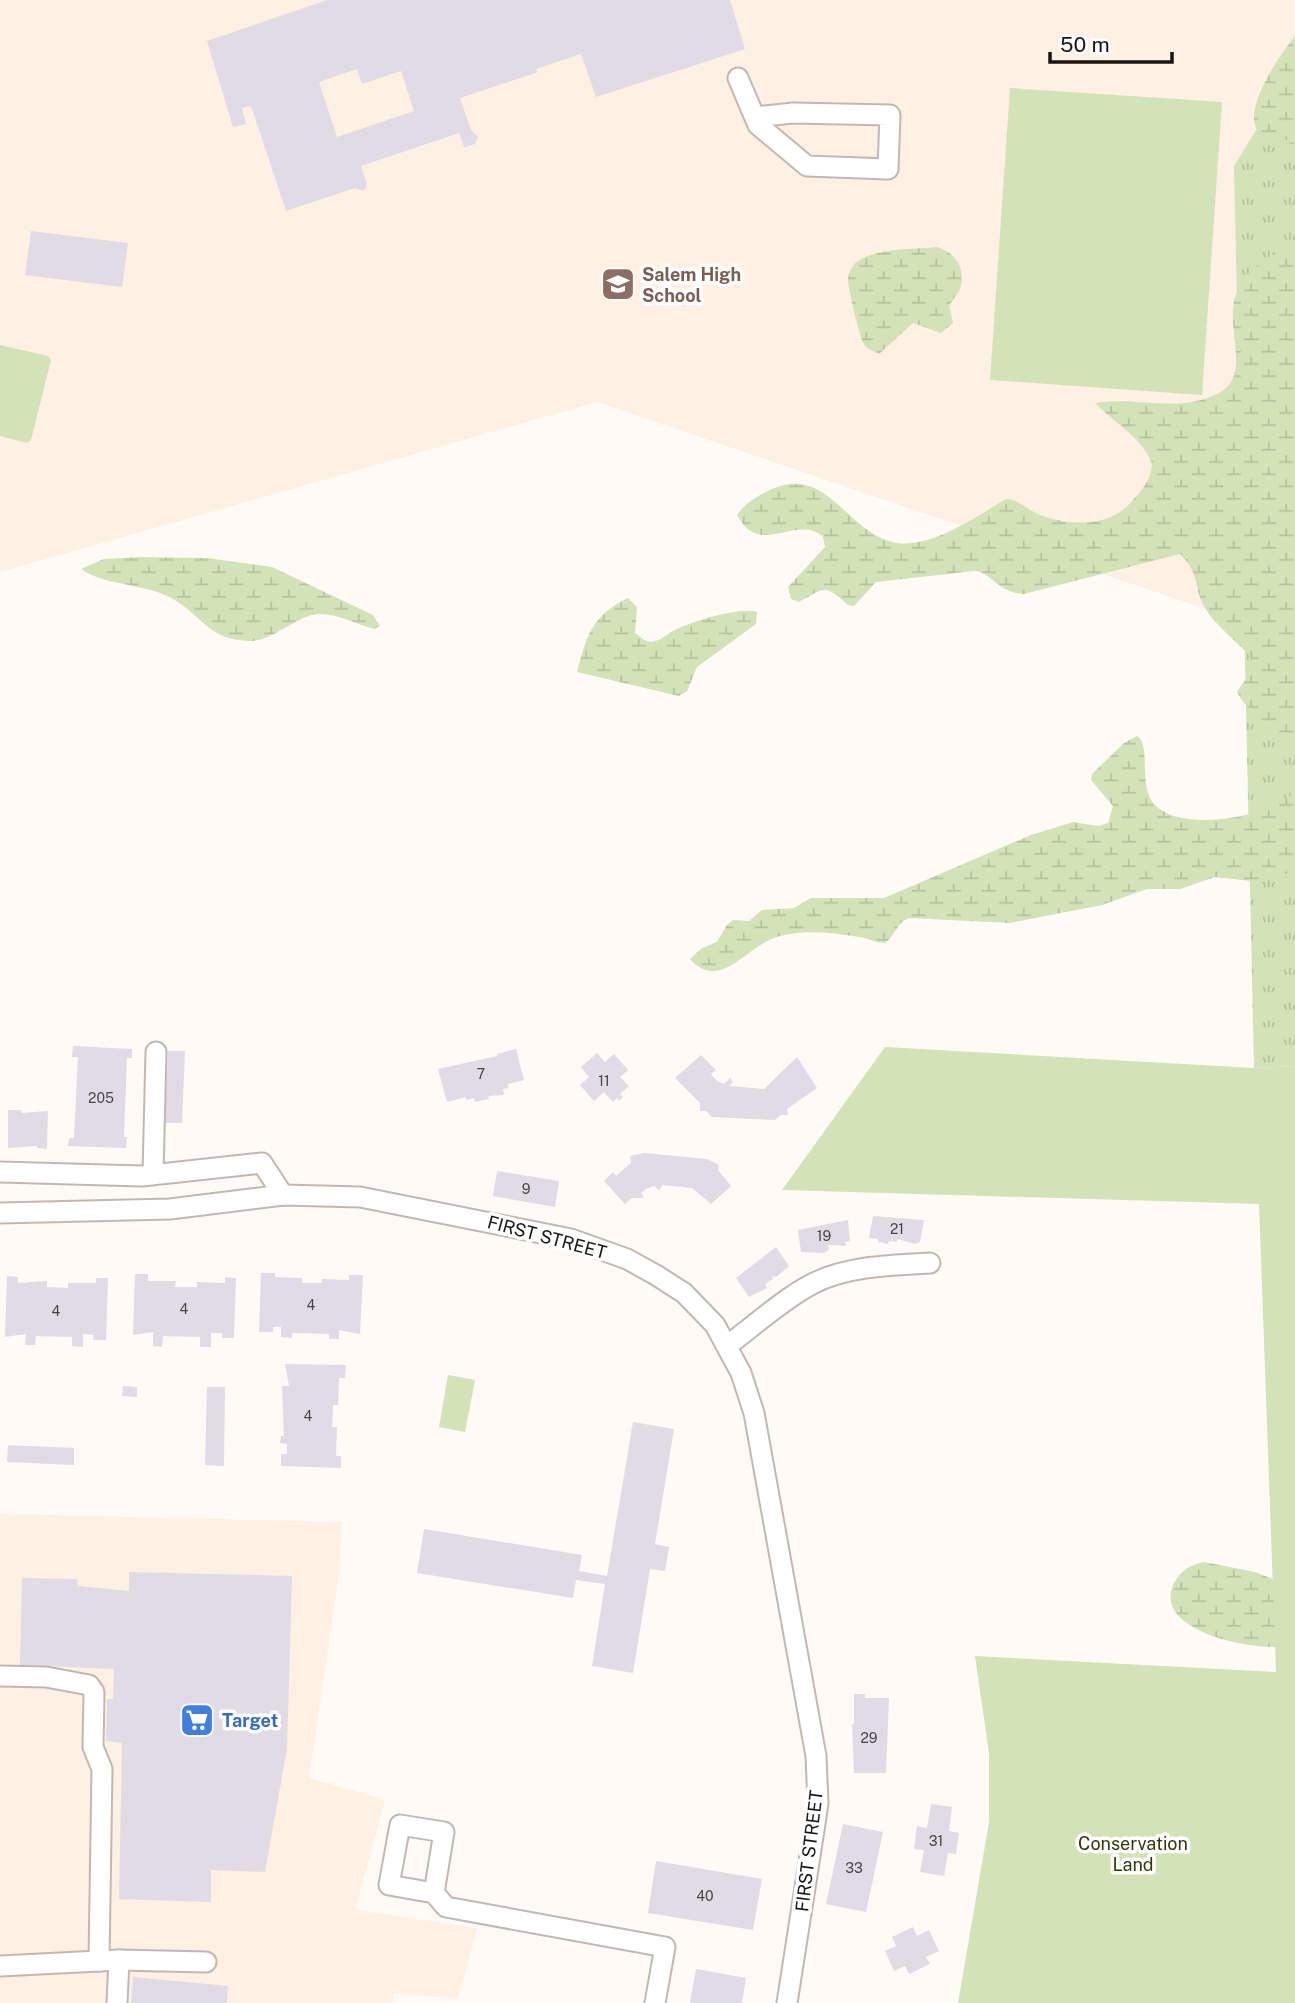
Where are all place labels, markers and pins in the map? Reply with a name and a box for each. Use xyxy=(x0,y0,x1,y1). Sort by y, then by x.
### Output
place label: Salem High School xyxy=(642,264,741,306)
school or university icon: Salem High School xyxy=(599,265,637,303)
supermarket icon: Target xyxy=(178,1701,216,1739)
place label: Target xyxy=(222,1710,278,1731)

